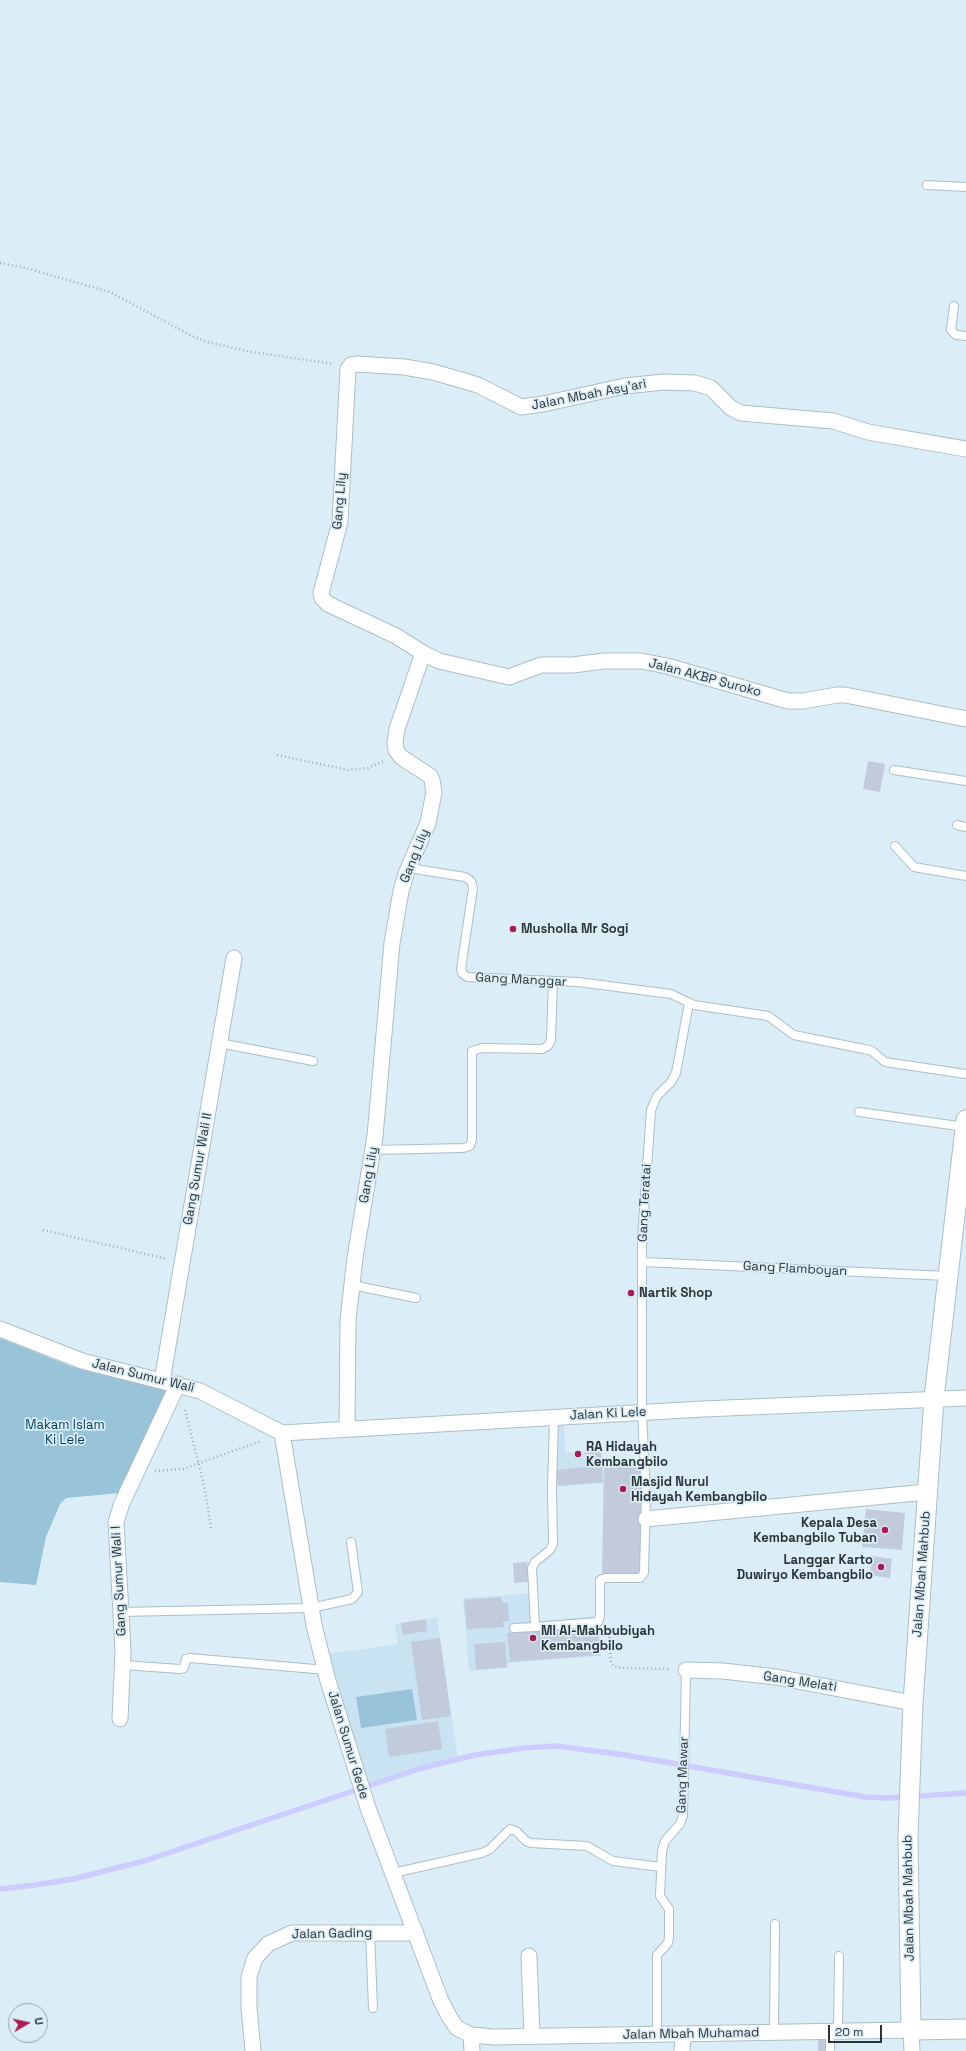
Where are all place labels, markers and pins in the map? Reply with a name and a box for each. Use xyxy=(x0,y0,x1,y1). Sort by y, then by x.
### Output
place label: Musholla Mr Sogi xyxy=(521,921,628,937)
marker: Musholla Mr Sogi xyxy=(508,924,518,934)
place label: Nartik Shop xyxy=(639,1285,713,1301)
marker: Nartik Shop xyxy=(626,1288,636,1298)
place label: RA Hidayah Kembangbilo xyxy=(586,1439,668,1470)
marker: RA Hidayah Kembangbilo xyxy=(573,1449,583,1459)
place label: Masjid Nurul Hidayah Kembangbilo xyxy=(631,1474,767,1505)
marker: Masjid Nurul Hidayah Kembangbilo xyxy=(618,1484,628,1494)
place label: Kepala Desa Kembangbilo Tuban xyxy=(753,1515,877,1546)
marker: Kepala Desa Kembangbilo Tuban xyxy=(880,1525,890,1535)
place label: Langgar Karto Duwiryo Kembangbilo xyxy=(736,1552,873,1583)
marker: Langgar Karto Duwiryo Kembangbilo xyxy=(876,1562,886,1572)
place label: MI Al-Mahbubiyah Kembangbilo xyxy=(541,1623,655,1654)
marker: MI Al-Mahbubiyah Kembangbilo xyxy=(528,1633,538,1643)

